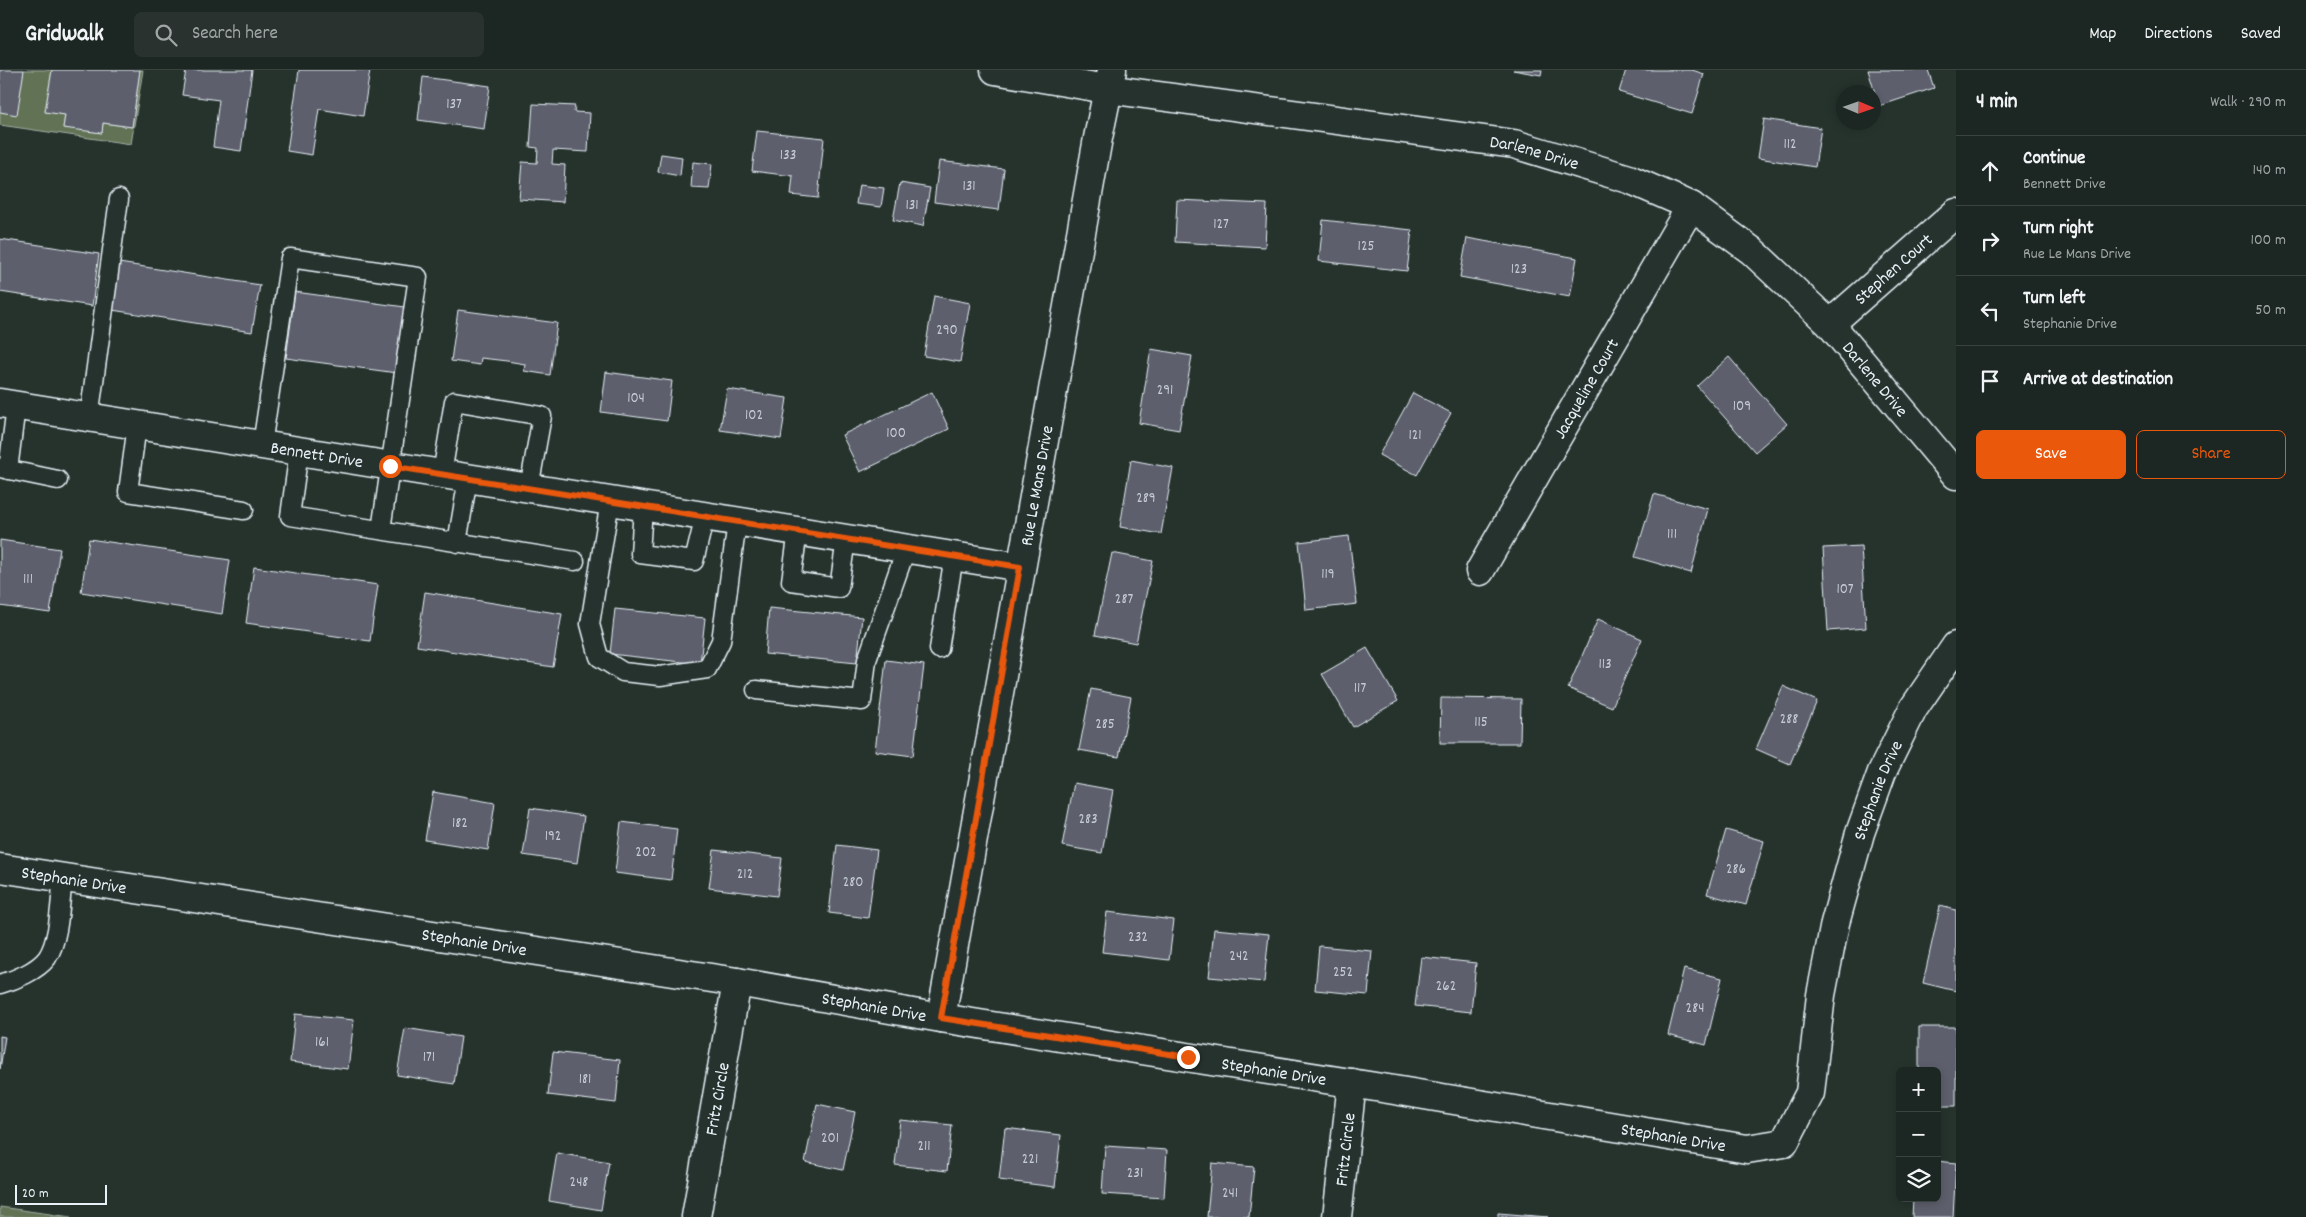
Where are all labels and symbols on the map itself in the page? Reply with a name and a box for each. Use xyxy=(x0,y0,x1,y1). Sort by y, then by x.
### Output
north arrow xyxy=(1836,85,1881,130)
house number: 137 xyxy=(446,94,462,116)
street label: Darlene Drive xyxy=(1488,131,1582,178)
house number: 112 xyxy=(1783,134,1797,156)
house number: 133 xyxy=(780,145,796,167)
house number: 131 xyxy=(962,176,976,198)
house number: 131 xyxy=(905,195,919,217)
house number: 127 xyxy=(1213,214,1229,236)
street label: Stephen Court xyxy=(1850,229,1940,312)
house number: 125 xyxy=(1358,236,1374,258)
house number: 123 xyxy=(1511,259,1527,281)
house number: 290 xyxy=(936,320,958,342)
street label: Jacqueline Court xyxy=(1549,335,1627,444)
street label: Darlene Drive xyxy=(1835,337,1913,424)
house number: 291 xyxy=(1157,380,1173,402)
house number: 104 xyxy=(627,388,645,410)
house number: 109 xyxy=(1733,396,1751,418)
house number: 102 xyxy=(745,405,763,427)
house number: 100 xyxy=(886,423,906,445)
street label: Rue Le Mans Drive xyxy=(1015,424,1061,548)
house number: 121 xyxy=(1408,425,1422,447)
street label: Bennett Drive xyxy=(269,437,365,476)
route start xyxy=(379,455,402,478)
house number: 289 xyxy=(1136,488,1156,510)
house number: 111 xyxy=(1667,524,1677,546)
house number: 119 xyxy=(1321,564,1335,586)
house number: 111 xyxy=(23,569,33,591)
house number: 107 xyxy=(1836,579,1854,601)
house number: 287 xyxy=(1115,589,1133,611)
house number: 113 xyxy=(1598,654,1612,676)
house number: 117 xyxy=(1354,678,1366,700)
house number: 288 xyxy=(1780,709,1798,731)
house number: 115 xyxy=(1474,712,1488,734)
house number: 285 xyxy=(1095,714,1115,736)
street label: Stephanie Drive xyxy=(1849,737,1911,843)
house number: 283 xyxy=(1078,809,1098,831)
house number: 182 xyxy=(452,813,468,835)
house number: 192 xyxy=(545,826,561,848)
house number: 202 xyxy=(635,842,657,864)
house number: 286 xyxy=(1726,859,1746,881)
street label: Stephanie Drive xyxy=(19,861,128,902)
house number: 212 xyxy=(737,864,753,886)
house number: 280 xyxy=(843,872,863,894)
street label: Stephanie Drive xyxy=(420,923,528,964)
house number: 232 xyxy=(1128,927,1148,949)
house number: 242 xyxy=(1229,946,1249,968)
house number: 252 xyxy=(1333,962,1353,984)
house number: 262 xyxy=(1436,976,1456,998)
street label: Stephanie Drive xyxy=(819,987,928,1030)
house number: 284 xyxy=(1686,998,1704,1020)
house number: 161 xyxy=(315,1032,329,1054)
route end xyxy=(1177,1046,1200,1069)
house number: 171 xyxy=(423,1047,435,1069)
street label: Stephanie Drive xyxy=(1219,1053,1328,1094)
street label: Fritz Circle xyxy=(700,1061,738,1138)
house number: 181 xyxy=(579,1069,591,1091)
street label: Fritz Circle xyxy=(1331,1111,1364,1188)
street label: Stephanie Drive xyxy=(1619,1118,1727,1160)
house number: 201 xyxy=(821,1128,839,1150)
house number: 211 xyxy=(917,1136,931,1158)
house number: 221 xyxy=(1022,1149,1038,1171)
house number: 231 xyxy=(1127,1163,1143,1185)
house number: 248 xyxy=(570,1172,588,1194)
scale bar xyxy=(15,1182,108,1205)
house number: 241 xyxy=(1222,1183,1238,1205)

